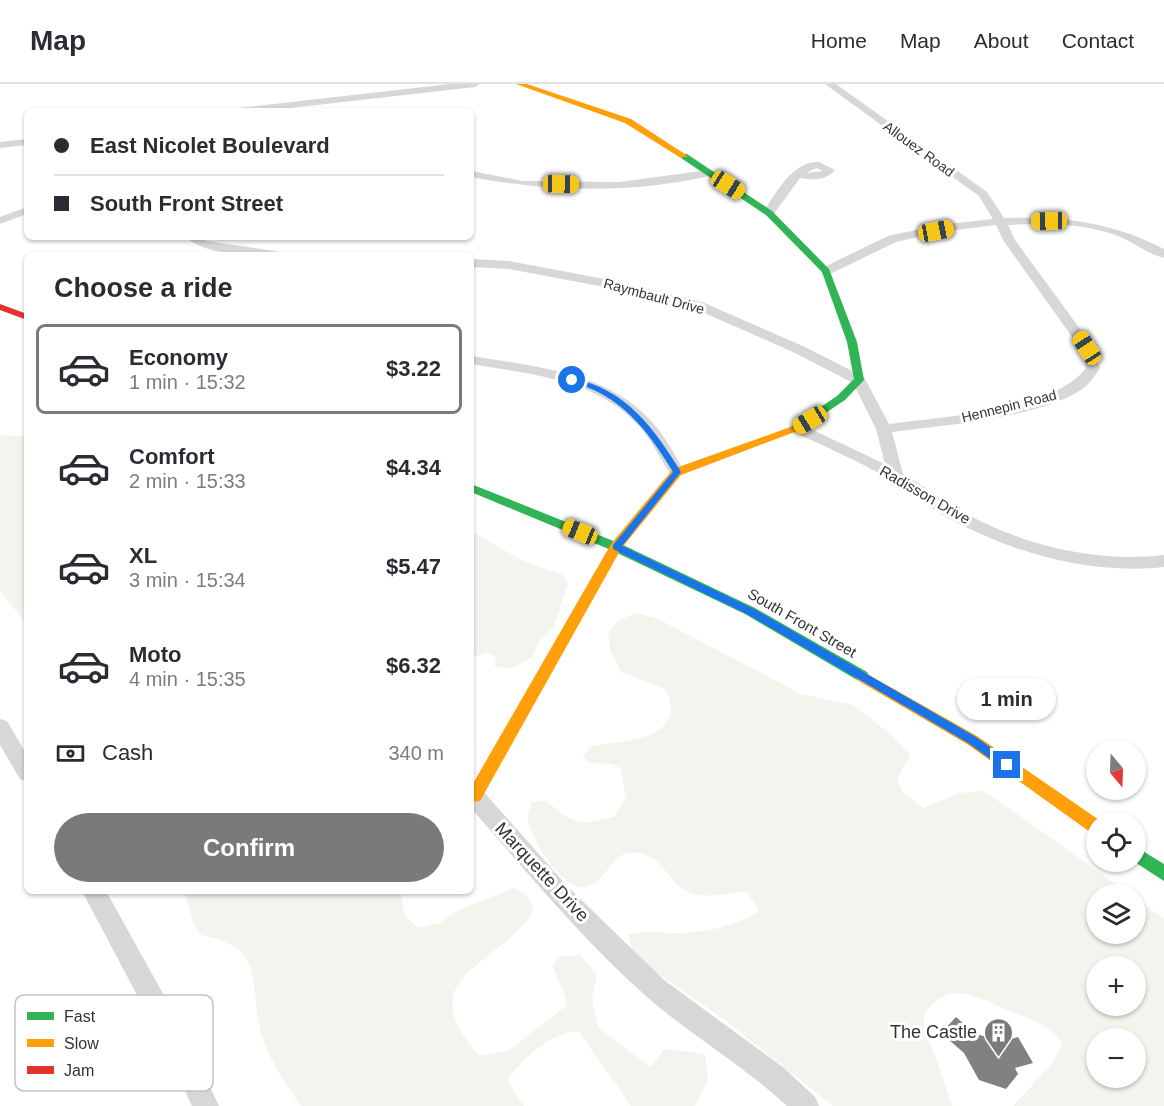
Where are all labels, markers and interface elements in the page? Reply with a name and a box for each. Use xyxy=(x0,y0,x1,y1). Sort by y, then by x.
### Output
text: Map xyxy=(30,25,86,56)
text: Home xyxy=(811,29,867,52)
text: Map xyxy=(900,29,941,52)
text: About xyxy=(974,29,1029,52)
text: Contact xyxy=(1062,29,1134,52)
street label: Allouez Road xyxy=(881,118,957,180)
text: East Nicolet Boulevard xyxy=(90,133,330,158)
car xyxy=(708,168,748,202)
car xyxy=(543,175,579,193)
text: South Front Street xyxy=(90,191,283,216)
car xyxy=(1031,212,1067,230)
car xyxy=(917,219,955,243)
text: Choose a ride xyxy=(54,273,233,303)
street label: Raymbault Drive xyxy=(602,275,706,317)
car xyxy=(1070,328,1104,368)
icon: car xyxy=(57,342,111,396)
text: Economy xyxy=(129,345,228,370)
text: $3.22 xyxy=(386,356,441,381)
route start xyxy=(558,366,585,393)
text: 1 min · 15:32 xyxy=(129,371,246,393)
street label: Hennepin Road xyxy=(960,386,1058,426)
car xyxy=(790,403,830,437)
icon: car xyxy=(57,441,111,495)
text: Comfort xyxy=(129,444,215,469)
text: $4.34 xyxy=(386,455,441,480)
street label: Radisson Drive xyxy=(877,462,974,527)
text: 2 min · 15:33 xyxy=(129,470,246,492)
car xyxy=(560,517,600,547)
icon: car xyxy=(57,540,111,594)
text: XL xyxy=(129,543,157,568)
text: $5.47 xyxy=(386,554,441,579)
text: 3 min · 15:34 xyxy=(129,569,246,591)
street label: South Front Street xyxy=(745,585,860,661)
icon: car xyxy=(57,639,111,693)
text: Moto xyxy=(129,642,182,667)
text: $6.32 xyxy=(386,653,441,678)
text: 4 min · 15:35 xyxy=(129,668,246,690)
callout: 1 min xyxy=(958,678,1056,720)
text: 1 min xyxy=(980,688,1033,710)
icon: cash xyxy=(54,737,87,770)
text: Cash xyxy=(102,740,153,765)
north arrow xyxy=(1086,740,1146,800)
map controls xyxy=(1086,740,1146,1088)
text: 340 m xyxy=(388,742,444,764)
route end xyxy=(993,751,1020,778)
button: locate xyxy=(1086,812,1146,872)
button: Confirm xyxy=(54,813,444,882)
street label: Marquette Drive xyxy=(491,818,593,926)
button: layers xyxy=(1086,884,1146,944)
button: + xyxy=(1086,956,1146,1016)
legend xyxy=(15,995,213,1091)
text: Fast xyxy=(64,1008,96,1025)
building icon: The Castle xyxy=(982,1016,1014,1058)
place label: The Castle xyxy=(890,1022,977,1042)
button: − xyxy=(1086,1028,1146,1088)
text: Slow xyxy=(64,1035,99,1052)
text: Jam xyxy=(64,1062,94,1079)

